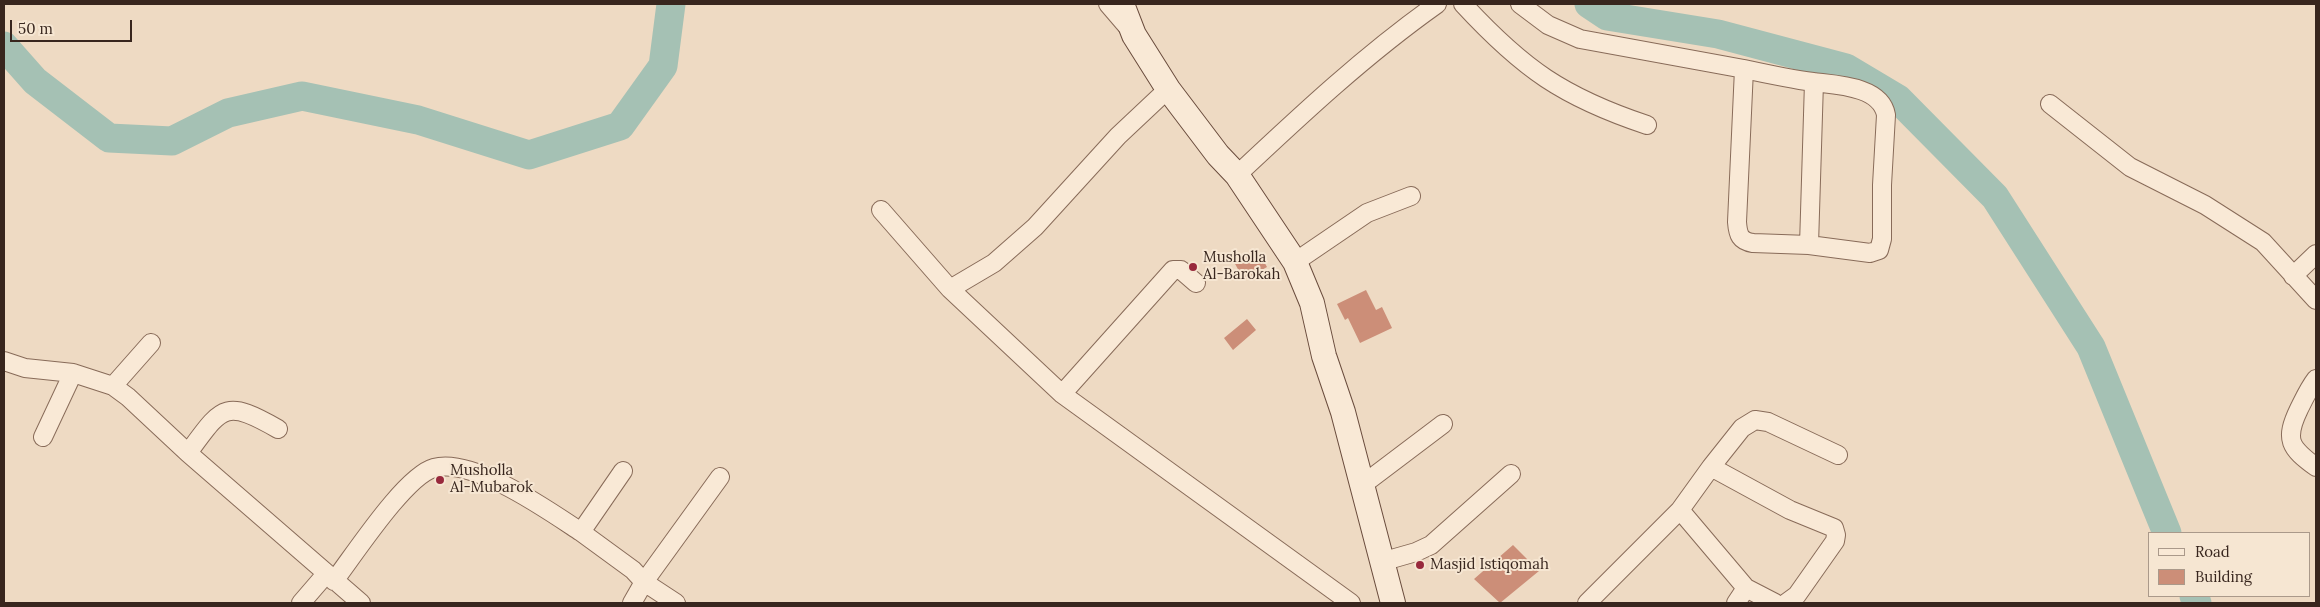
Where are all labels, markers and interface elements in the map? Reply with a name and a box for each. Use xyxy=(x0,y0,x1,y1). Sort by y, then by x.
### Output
scale bar xyxy=(12,10,135,42)
text: 50 m xyxy=(18,19,53,38)
place label: Musholla Al-Barokah xyxy=(1203,249,1281,284)
marker: Musholla Al-Barokah xyxy=(1187,261,1199,273)
place label: Musholla Al-Mubarok xyxy=(450,462,533,497)
marker: Musholla Al-Mubarok xyxy=(434,474,446,486)
legend xyxy=(2148,532,2310,597)
text: Road xyxy=(2195,542,2230,561)
place label: Masjid Istiqomah xyxy=(1430,556,1549,574)
marker: Masjid Istiqomah xyxy=(1414,559,1426,571)
text: Building xyxy=(2195,567,2252,586)

